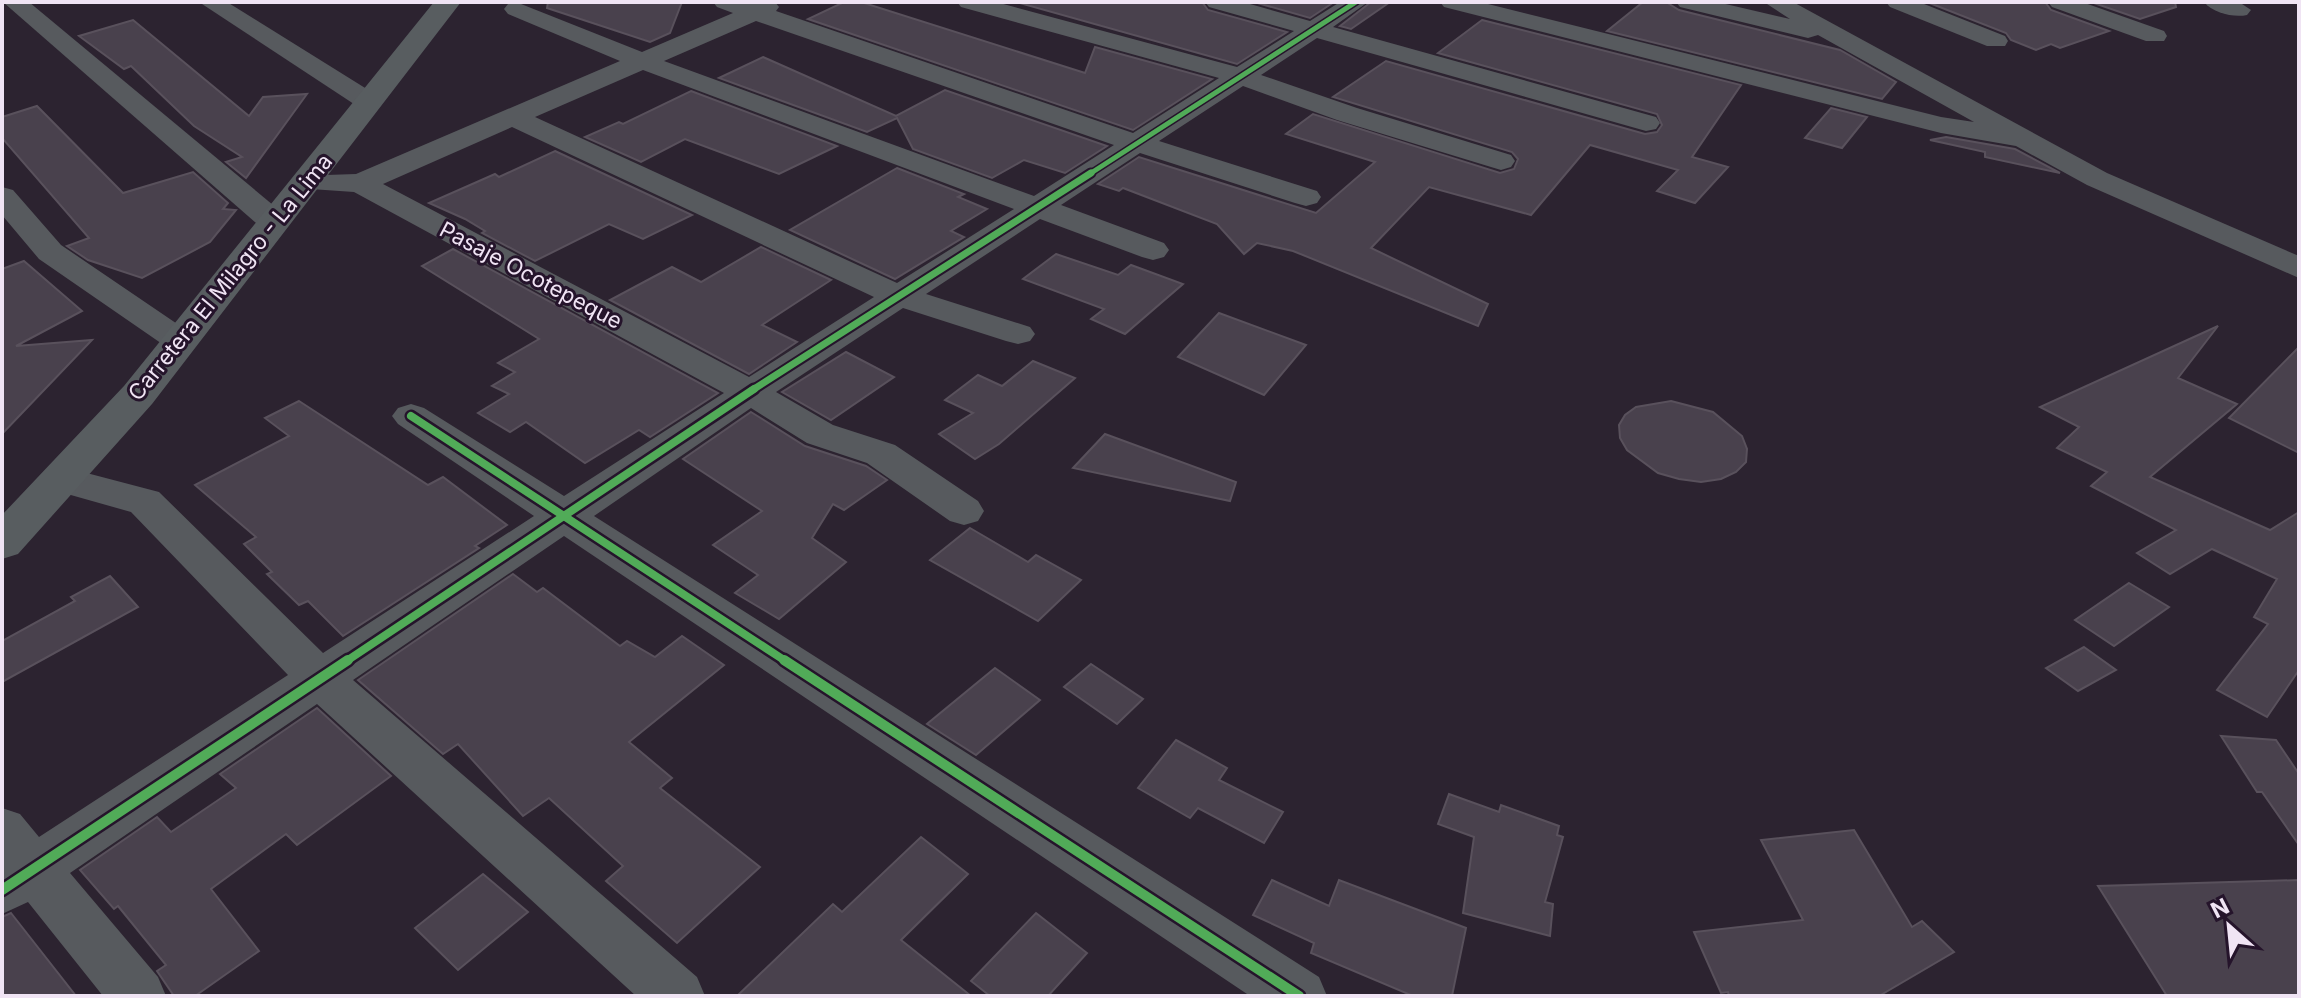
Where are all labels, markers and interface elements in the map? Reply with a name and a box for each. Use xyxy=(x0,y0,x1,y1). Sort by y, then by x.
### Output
street label: Carretera El Milagro - La Lima xyxy=(123,149,337,405)
street label: Pasaje Ocotepeque xyxy=(435,216,627,334)
north arrow xyxy=(2189,886,2269,966)
text: N xyxy=(2207,893,2233,924)

